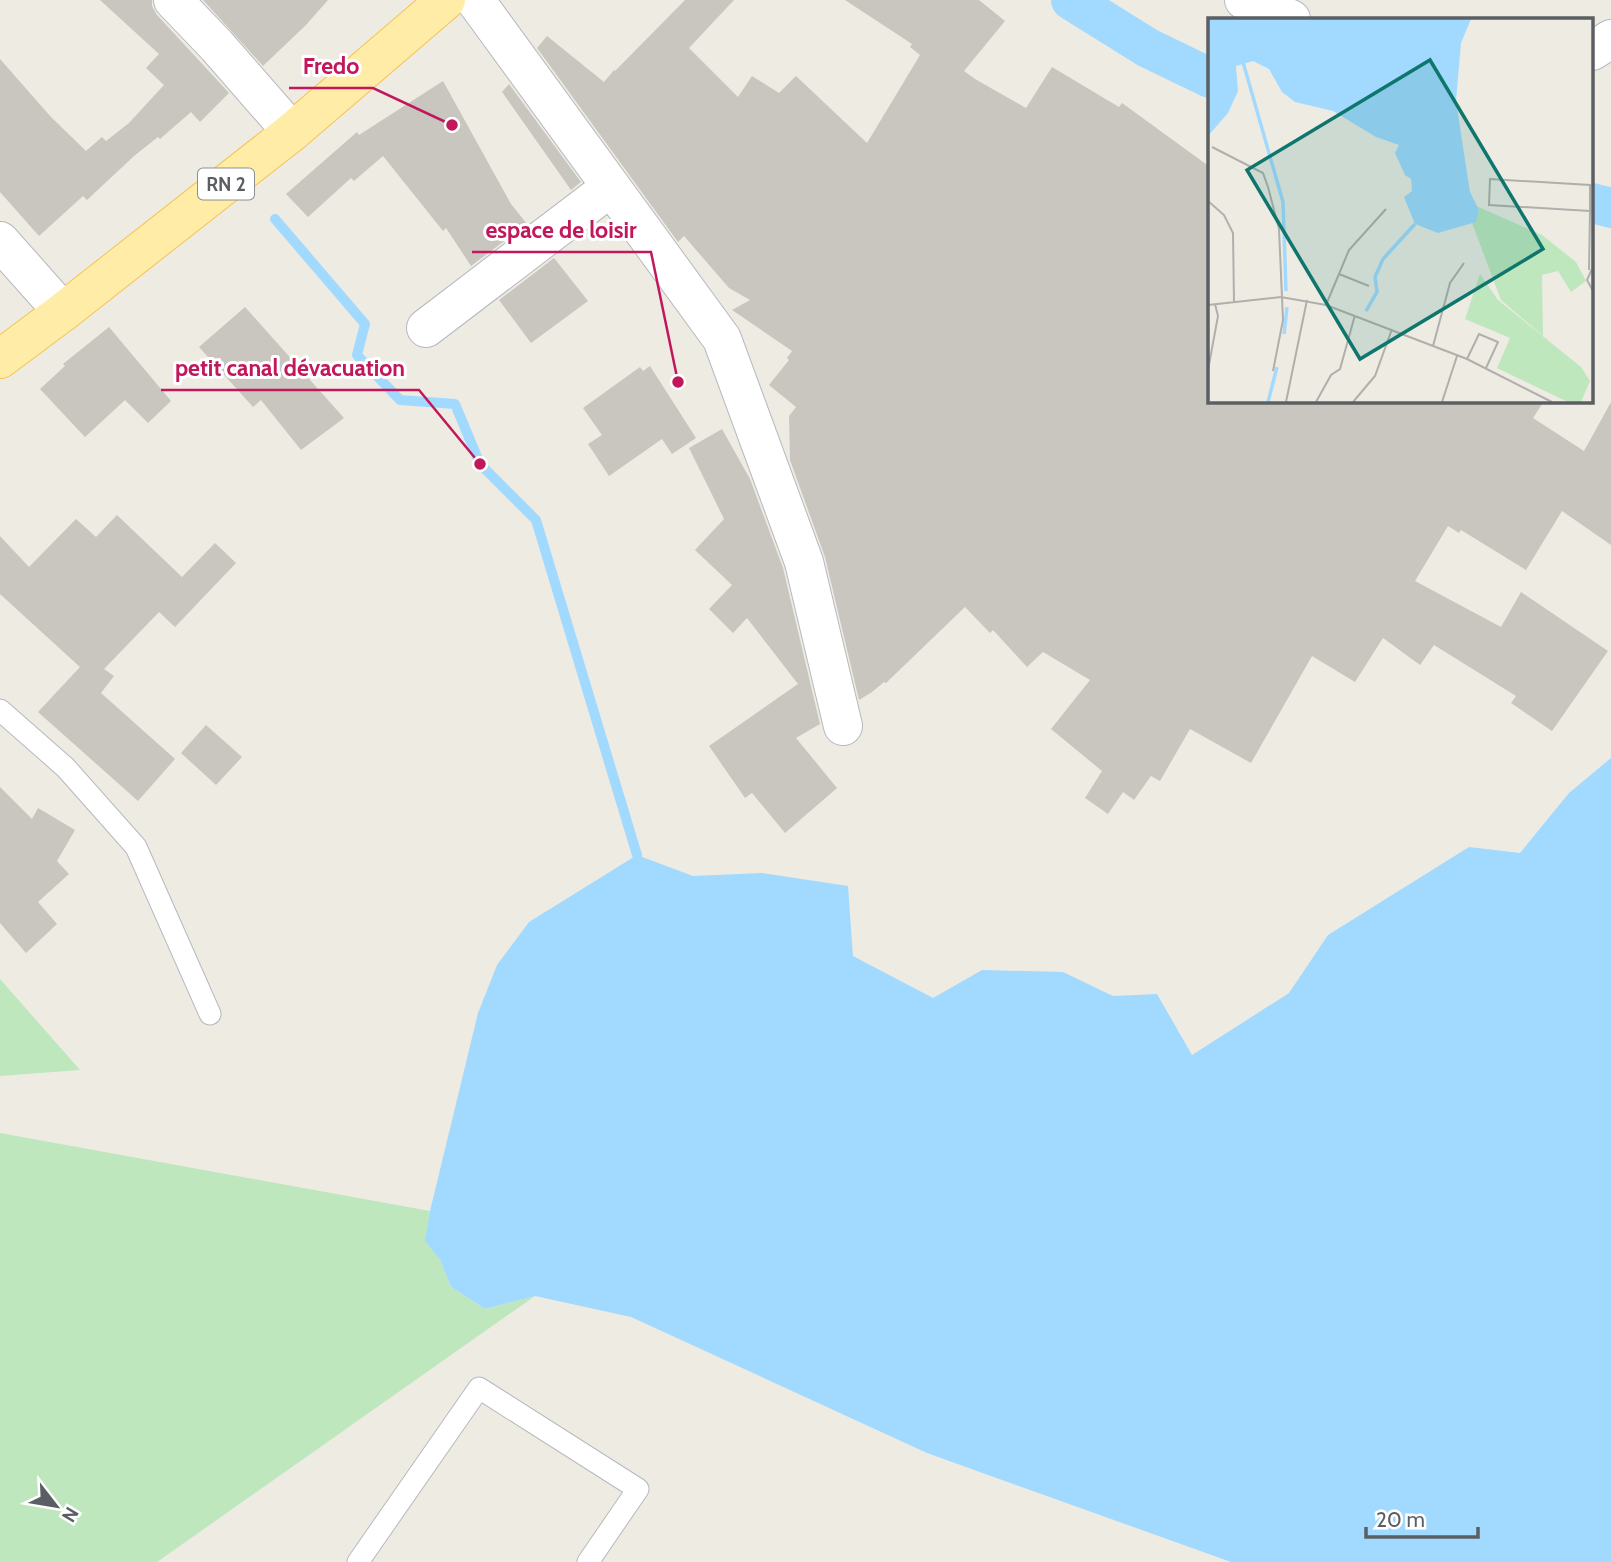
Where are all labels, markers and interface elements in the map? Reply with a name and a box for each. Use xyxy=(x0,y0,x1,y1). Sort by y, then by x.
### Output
inset map xyxy=(1208,18,1594,402)
callout: Fredo xyxy=(289,44,373,88)
text: Fredo xyxy=(303,52,359,80)
road number: RN 2 xyxy=(198,168,254,200)
callout: espace de loisir xyxy=(472,208,651,252)
text: espace de loisir xyxy=(485,216,637,244)
callout: petit canal dévacuation xyxy=(161,346,419,390)
text: petit canal dévacuation xyxy=(175,354,405,382)
north arrow xyxy=(21,1471,91,1541)
scale bar xyxy=(1366,1496,1478,1540)
text: N xyxy=(57,1503,83,1526)
text: 20 m xyxy=(1376,1507,1425,1532)

